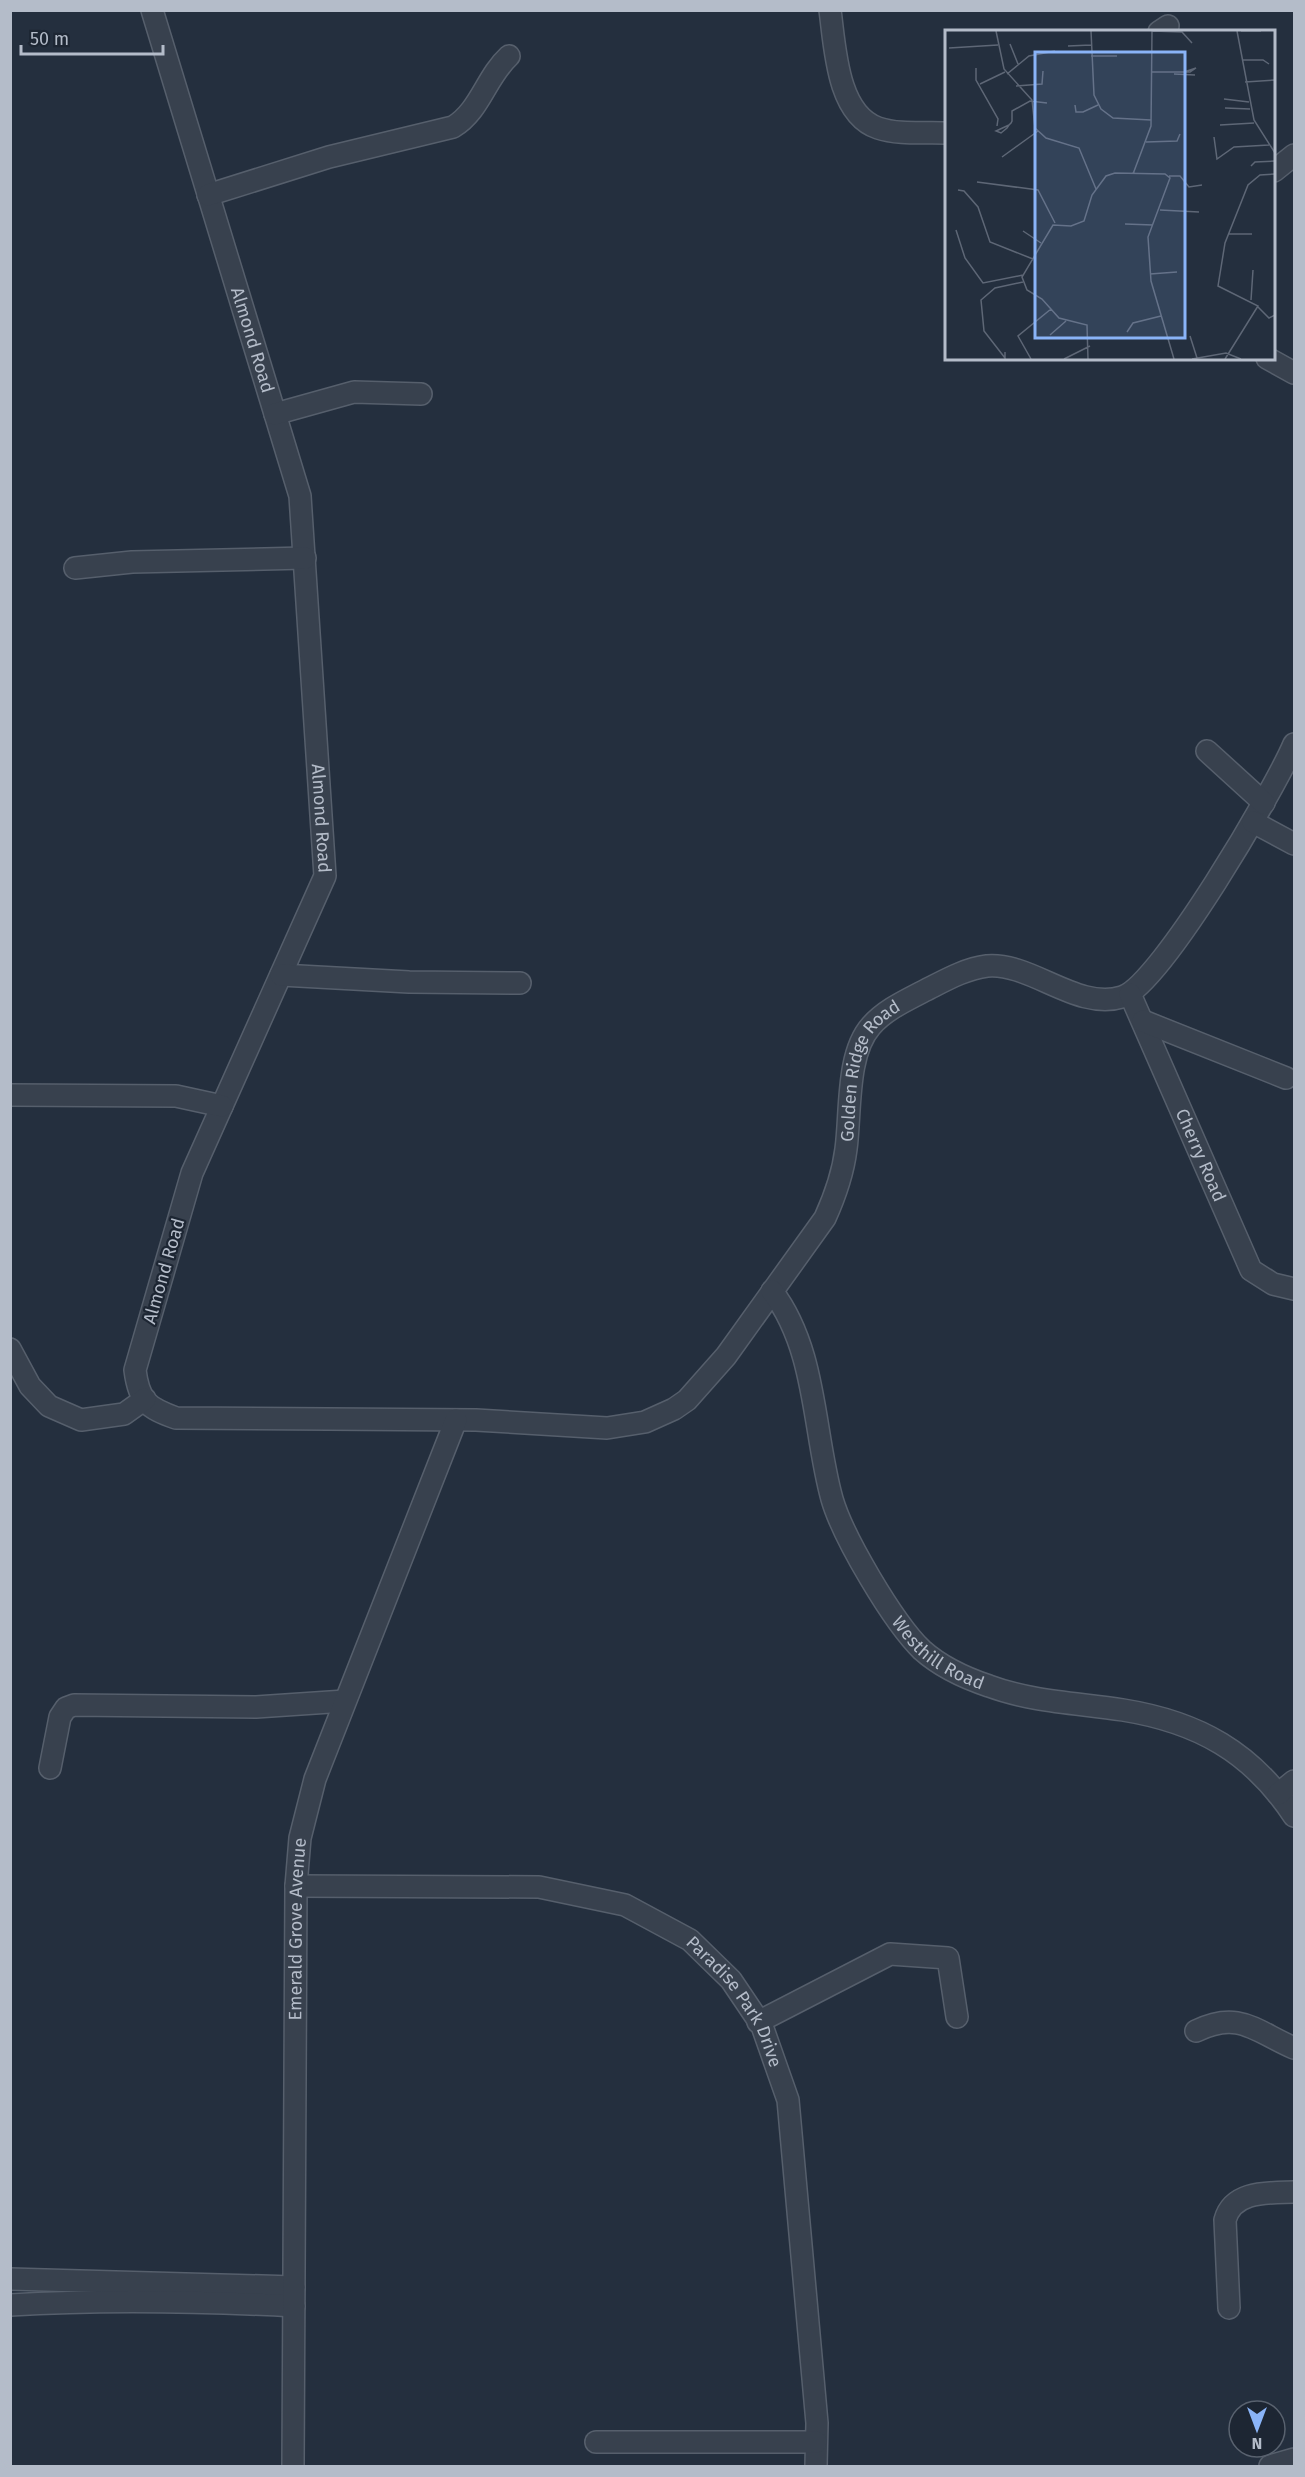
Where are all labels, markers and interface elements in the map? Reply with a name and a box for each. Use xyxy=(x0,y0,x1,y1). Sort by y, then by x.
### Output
scale bar xyxy=(21,18,164,56)
text: 50 m xyxy=(30,28,69,50)
inset map xyxy=(945,30,1275,360)
street label: Almond Road xyxy=(226,285,279,395)
street label: Almond Road xyxy=(307,763,336,873)
street label: Golden Ridge Road xyxy=(836,995,904,1143)
street label: Cherry Road xyxy=(1171,1105,1231,1205)
street label: Almond Road xyxy=(138,1216,190,1326)
street label: Westhill Road xyxy=(887,1612,987,1694)
street label: Emerald Grove Avenue xyxy=(284,1837,311,2020)
street label: Paradise Park Drive xyxy=(682,1931,787,2070)
north arrow xyxy=(1227,2399,1287,2459)
text: N xyxy=(1252,2434,1262,2453)

